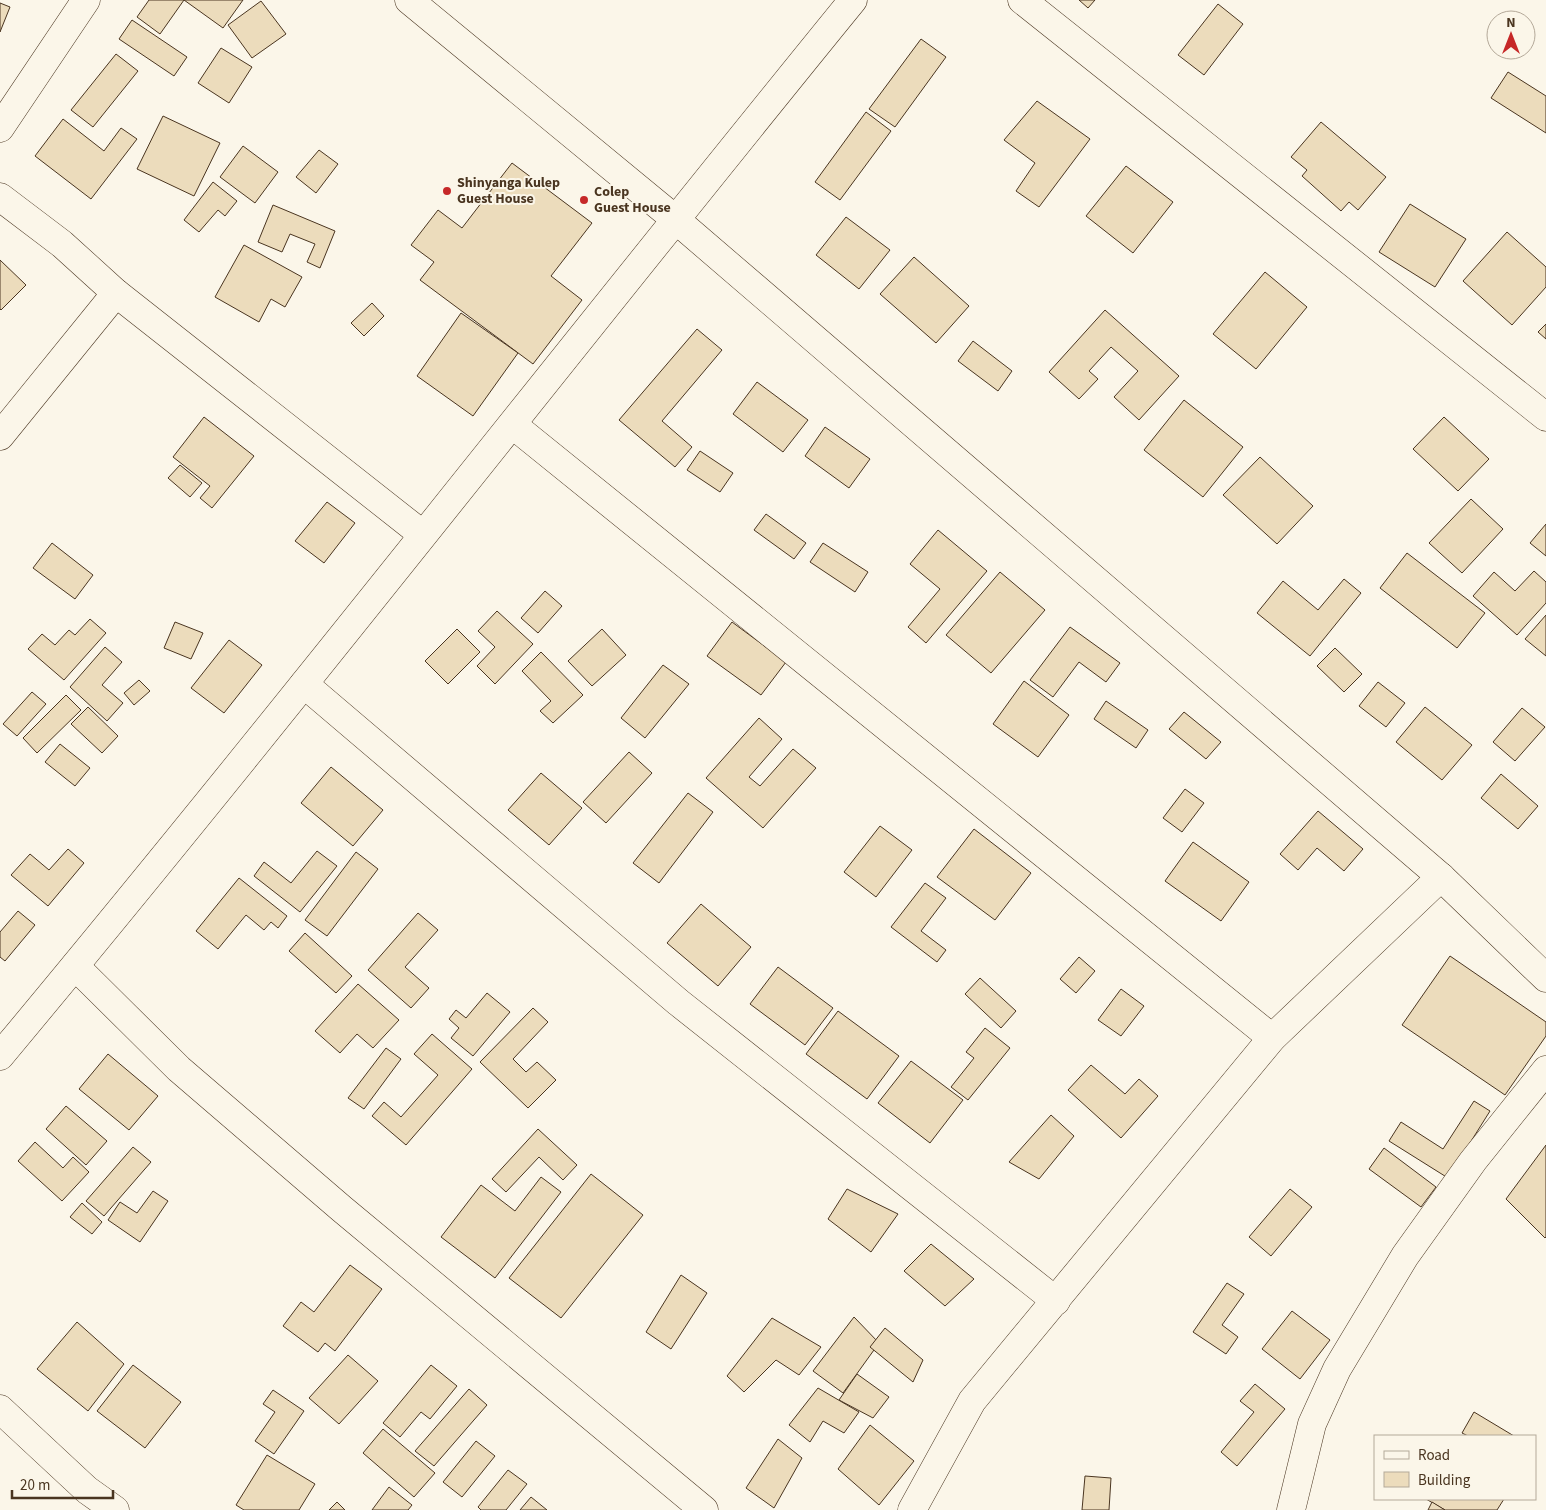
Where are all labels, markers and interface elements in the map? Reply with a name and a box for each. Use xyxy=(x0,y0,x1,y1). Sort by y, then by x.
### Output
north arrow xyxy=(1486,10,1536,60)
text: N xyxy=(1506,13,1516,33)
place label: Shinyanga Kulep Guest House xyxy=(457,173,560,209)
place label: Colep Guest House xyxy=(594,182,671,218)
marker: Shinyanga Kulep Guest House xyxy=(441,185,453,197)
marker: Colep Guest House xyxy=(578,194,590,206)
legend xyxy=(1374,1435,1536,1500)
text: Road xyxy=(1418,1445,1450,1466)
scale bar xyxy=(12,1468,114,1500)
text: Building xyxy=(1418,1470,1471,1491)
text: 20 m xyxy=(20,1475,50,1496)

